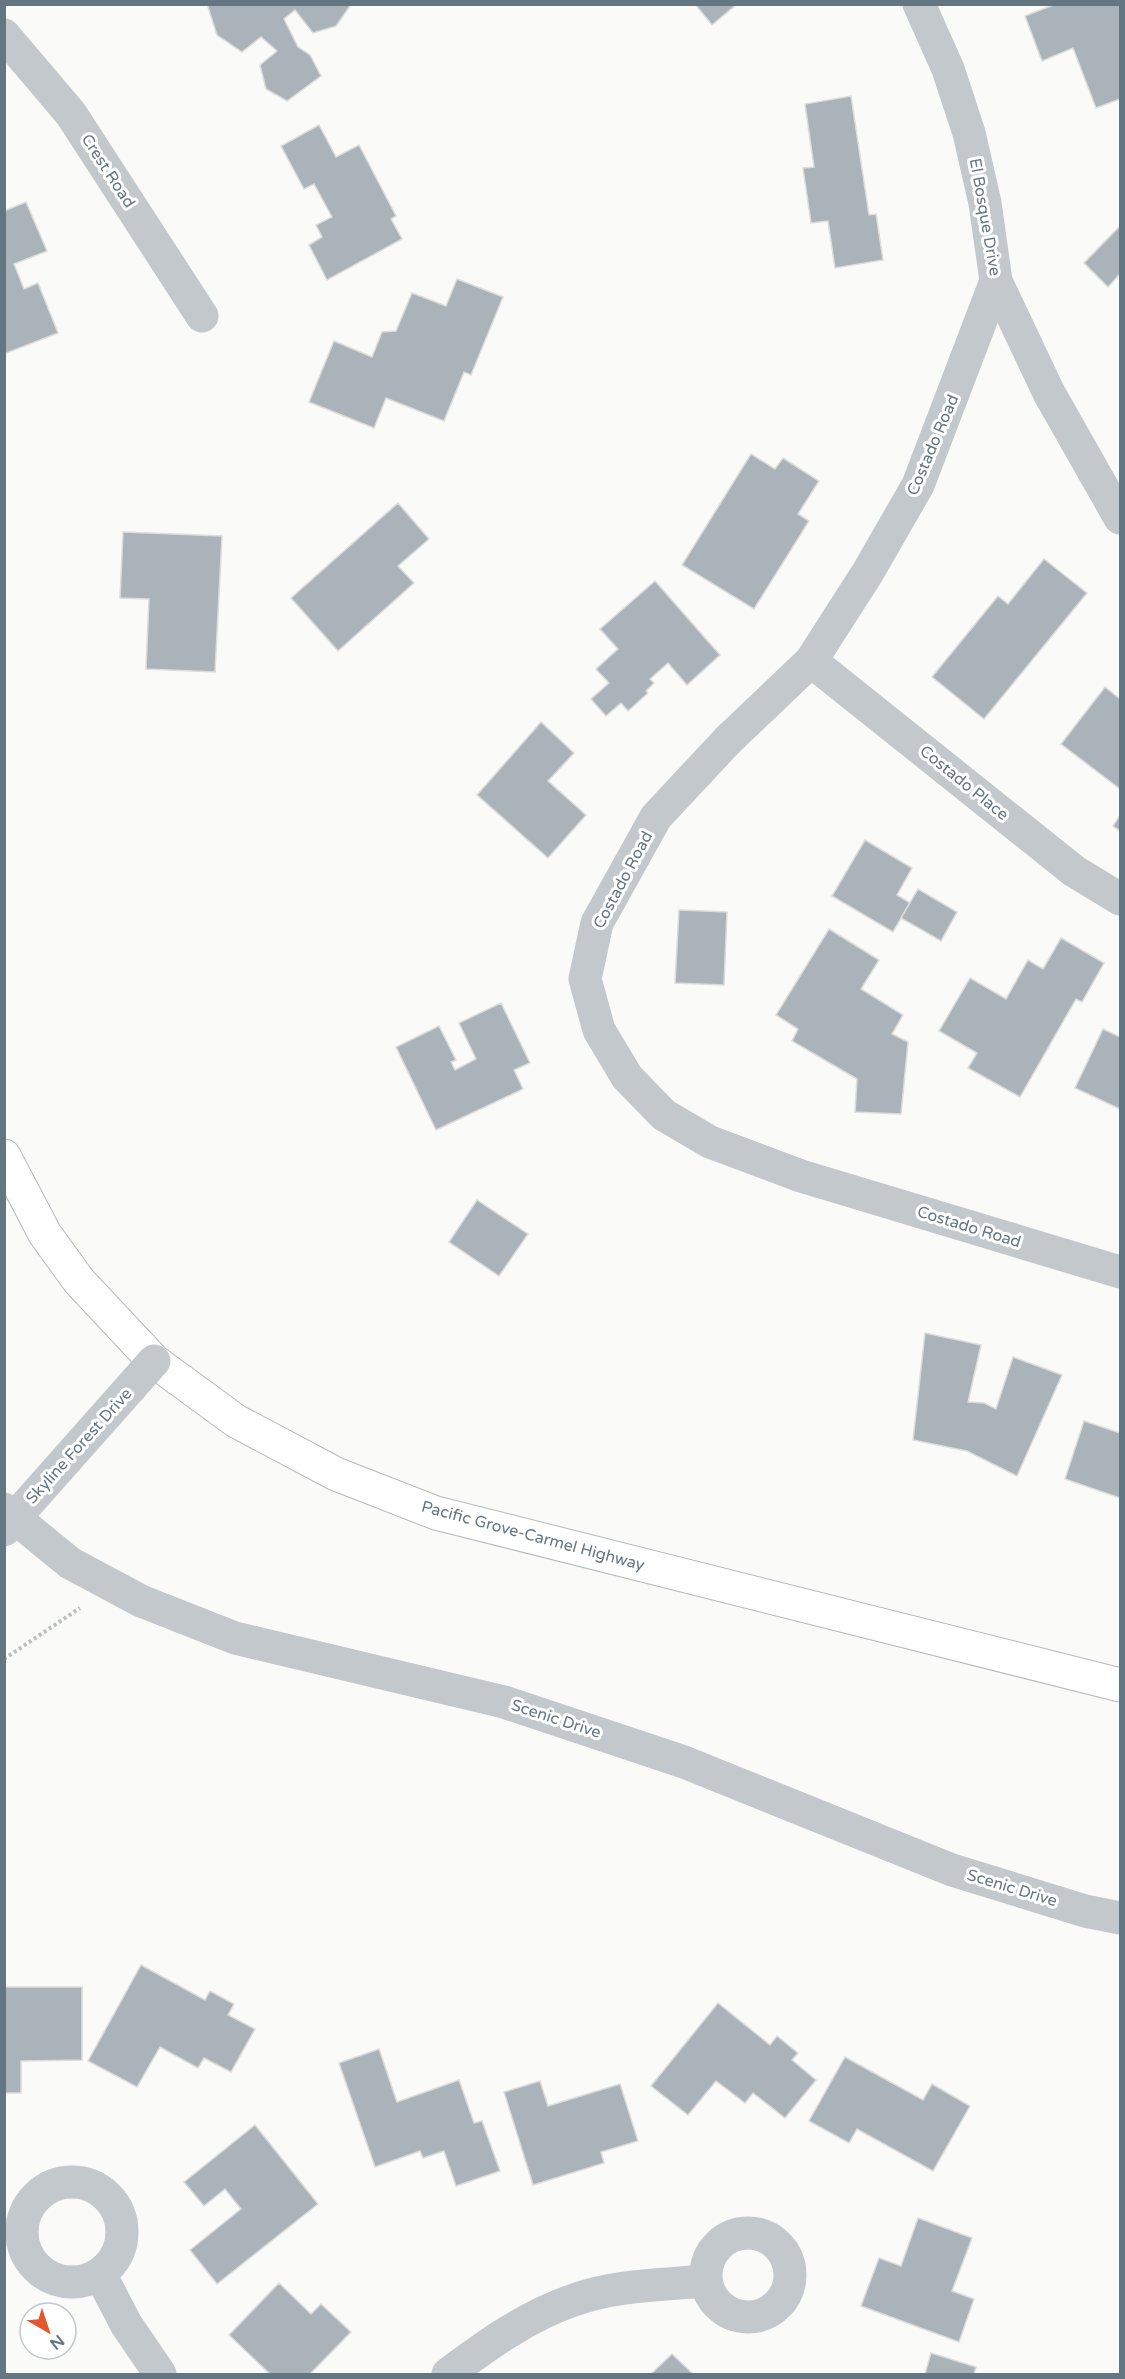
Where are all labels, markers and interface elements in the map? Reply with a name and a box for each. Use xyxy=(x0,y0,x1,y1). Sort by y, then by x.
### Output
street label: Crest Road xyxy=(77,130,139,212)
street label: El Bosque Drive xyxy=(965,157,1005,277)
street label: Costado Road xyxy=(903,392,963,498)
street label: Costado Place xyxy=(916,741,1012,825)
street label: Costado Road xyxy=(589,828,657,932)
street label: Costado Road xyxy=(915,1202,1023,1252)
street label: Skyline Forest Drive xyxy=(22,1384,136,1508)
street label: Pacific Grove-Carmel Highway xyxy=(419,1497,647,1576)
street label: Scenic Drive xyxy=(509,1695,603,1743)
street label: Scenic Drive xyxy=(965,1865,1059,1911)
north arrow xyxy=(18,2301,78,2361)
text: N xyxy=(46,2330,68,2354)

